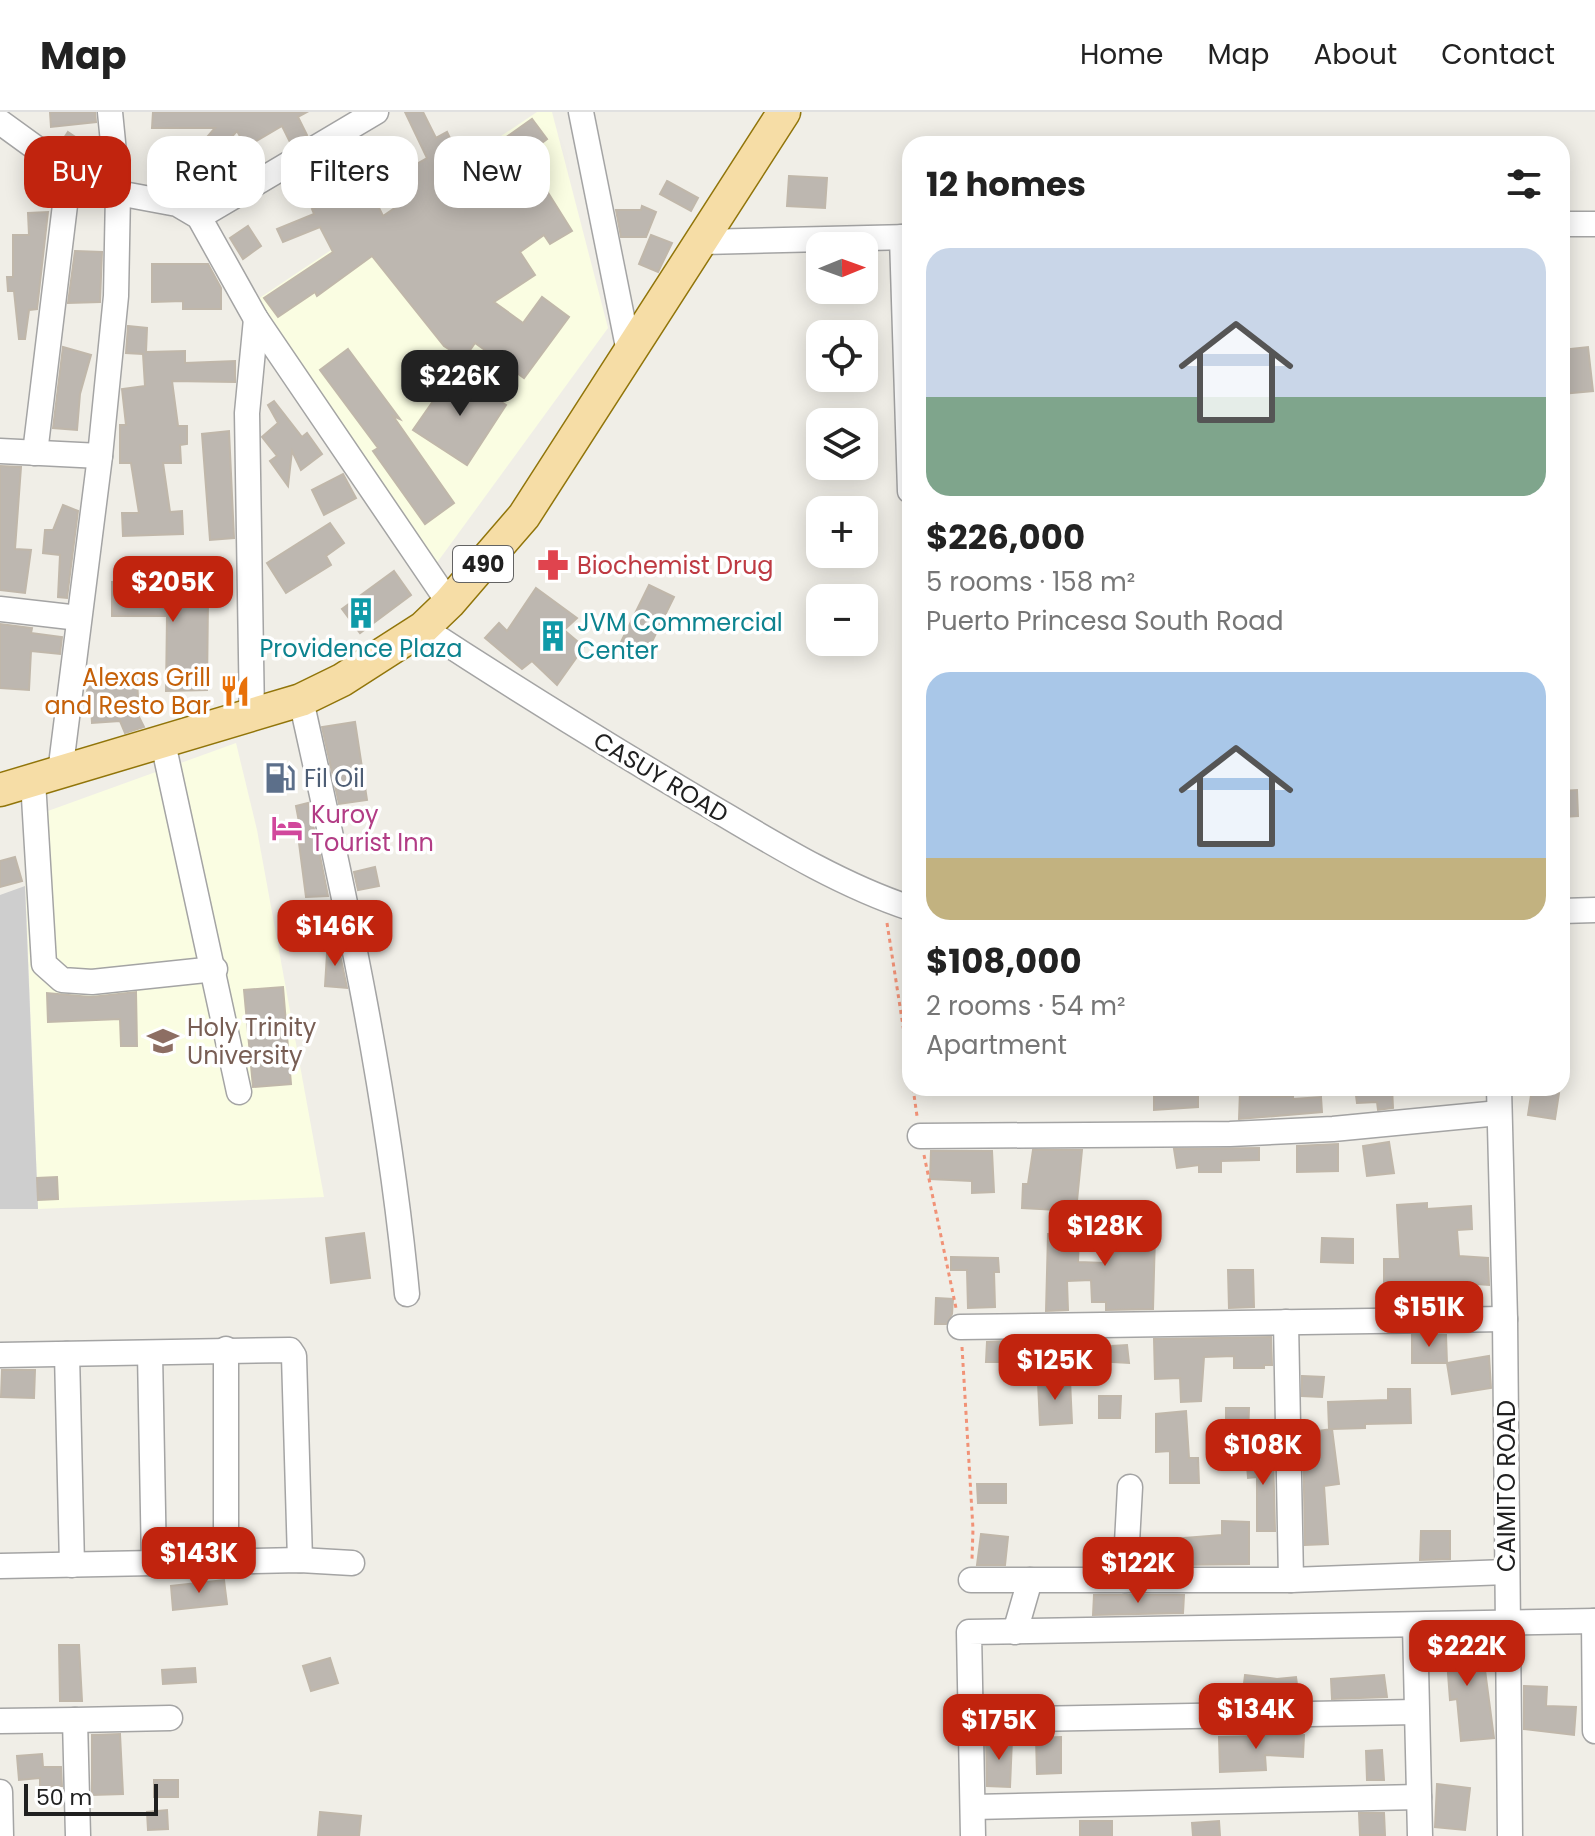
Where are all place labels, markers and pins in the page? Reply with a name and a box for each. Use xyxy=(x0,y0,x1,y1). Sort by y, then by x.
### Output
pin: $226K xyxy=(404,350,516,418)
pharmacy icon: Biochemist Drug xyxy=(536,548,570,582)
place label: Biochemist Drug xyxy=(577,549,774,582)
pin: $205K xyxy=(117,556,229,624)
building icon: Providence Plaza xyxy=(344,596,378,630)
place label: JVM Commercial Center xyxy=(577,606,783,667)
building icon: JVM Commercial Center xyxy=(536,619,570,653)
place label: Providence Plaza xyxy=(259,632,463,665)
place label: Alexas Grill and Resto Bar xyxy=(44,661,211,722)
restaurant icon: Alexas Grill and Resto Bar xyxy=(218,674,252,708)
fuel station icon: Fil Oil xyxy=(263,761,297,795)
place label: Fil Oil xyxy=(304,762,365,795)
place label: Kuroy Tourist Inn xyxy=(311,798,434,859)
hotel icon: Kuroy Tourist Inn xyxy=(270,811,304,845)
pin: $146K xyxy=(279,900,391,968)
place label: Holy Trinity University xyxy=(187,1011,317,1072)
school or university icon: Holy Trinity University xyxy=(146,1024,180,1058)
pin: $128K xyxy=(1049,1200,1161,1268)
pin: $151K xyxy=(1373,1281,1485,1349)
pin: $125K xyxy=(999,1334,1111,1402)
pin: $108K xyxy=(1207,1419,1319,1487)
pin: $143K xyxy=(143,1527,255,1595)
pin: $122K xyxy=(1082,1537,1194,1605)
pin: $222K xyxy=(1411,1620,1523,1688)
pin: $134K xyxy=(1200,1683,1312,1751)
pin: $175K xyxy=(943,1694,1055,1762)

